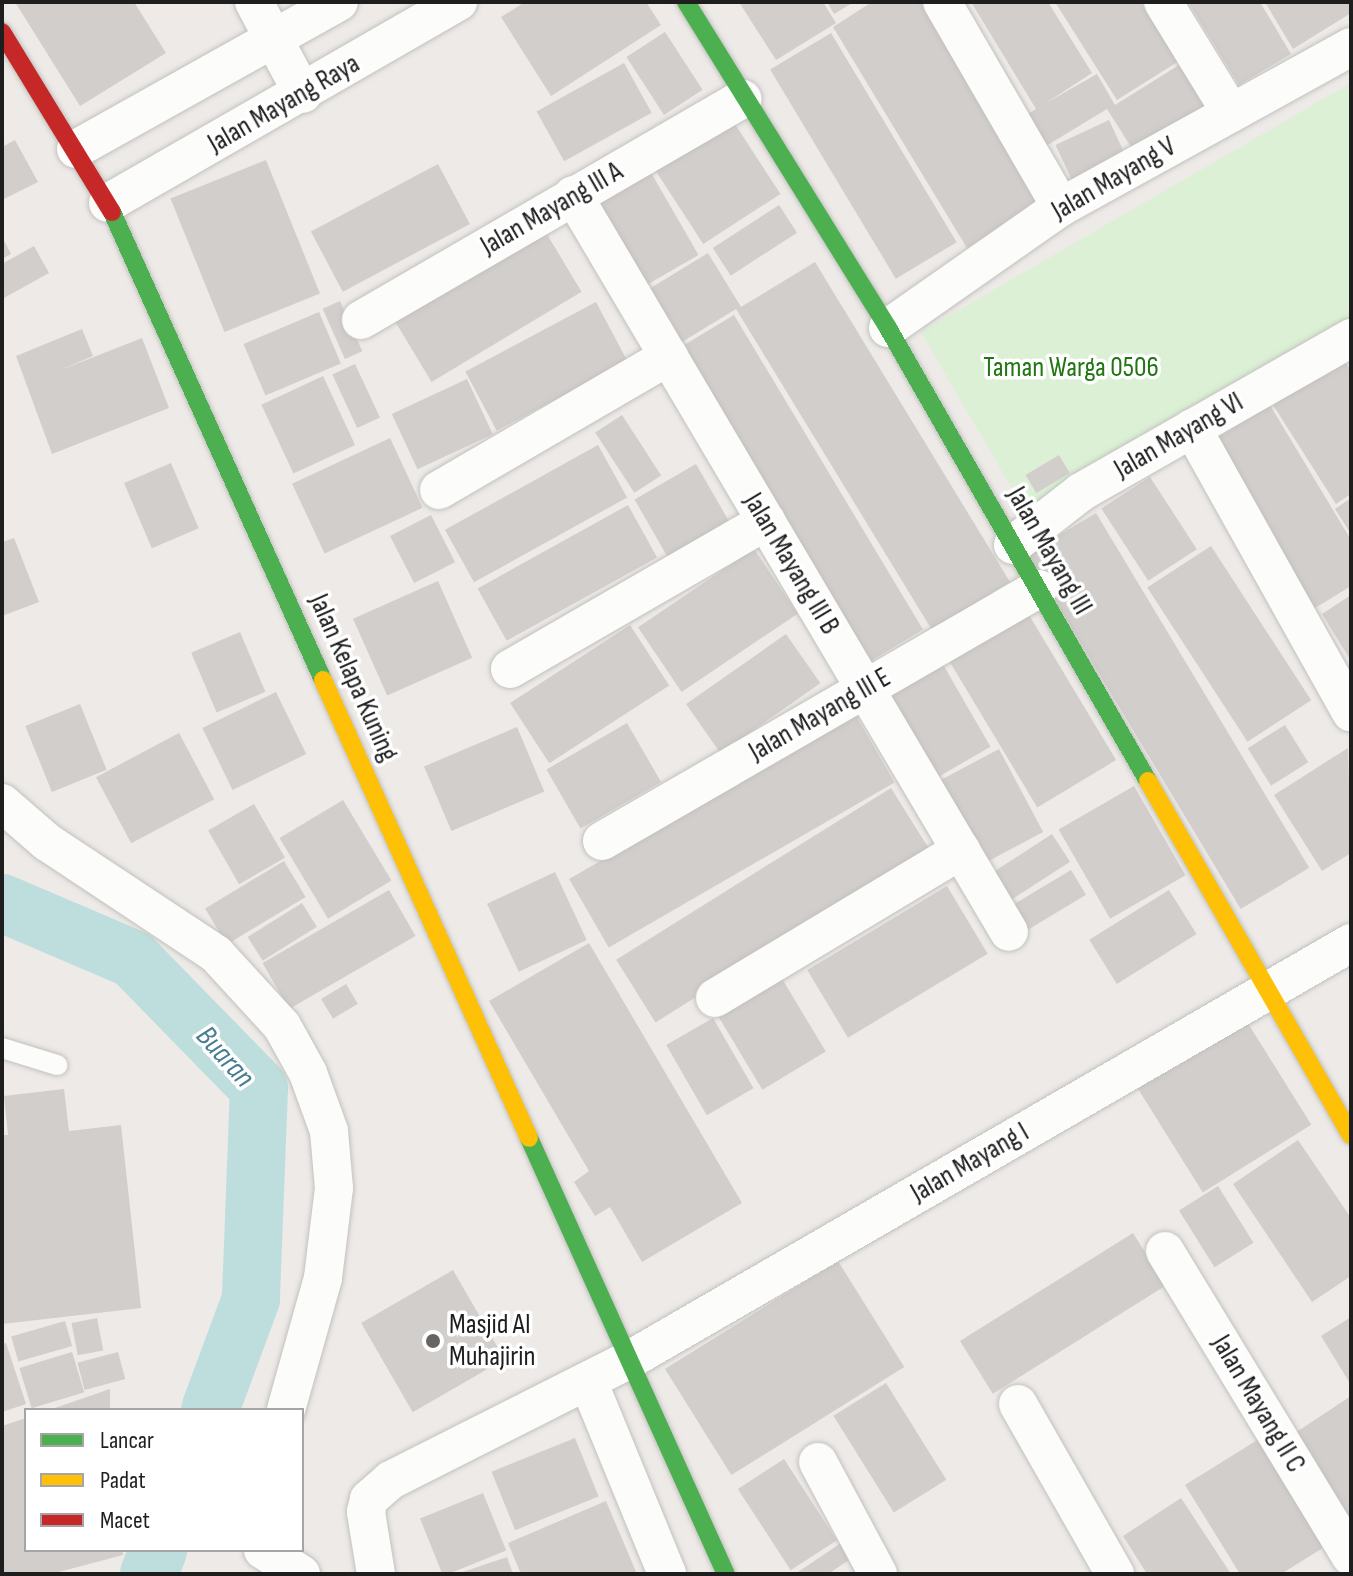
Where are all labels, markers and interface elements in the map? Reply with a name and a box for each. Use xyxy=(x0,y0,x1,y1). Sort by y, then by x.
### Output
street label: Jalan Mayang Raya xyxy=(202,47,366,161)
street label: Jalan Mayang V xyxy=(1046,130,1182,228)
street label: Jalan Mayang III A xyxy=(475,155,629,263)
park label: Taman Warga 0506 xyxy=(983,351,1159,385)
street label: Jalan Mayang VI xyxy=(1109,386,1249,486)
street label: Jalan Mayang III xyxy=(999,481,1099,621)
street label: Jalan Mayang III B xyxy=(736,487,846,641)
street label: Jalan Kelapa Kuning xyxy=(301,589,405,767)
street label: Jalan Mayang III E xyxy=(743,661,897,769)
water label: Buaran xyxy=(188,1019,262,1095)
street label: Jalan Mayang I xyxy=(905,1116,1035,1210)
place label: Masjid Al Muhajirin xyxy=(449,1308,536,1374)
street label: Jalan Mayang II C xyxy=(1204,1329,1312,1479)
marker: Masjid Al Muhajirin xyxy=(424,1332,442,1350)
legend xyxy=(24,1408,304,1552)
text: Lancar xyxy=(100,1426,154,1455)
text: Padat xyxy=(100,1466,146,1495)
text: Macet xyxy=(100,1506,150,1535)

